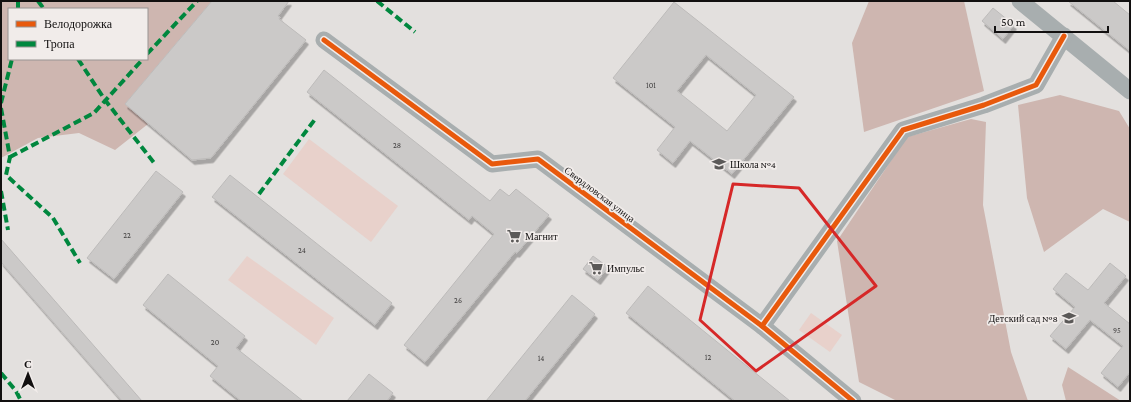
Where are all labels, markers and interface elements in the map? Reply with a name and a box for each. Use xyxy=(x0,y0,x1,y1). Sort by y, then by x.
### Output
legend xyxy=(8,8,148,60)
scale bar xyxy=(995,8,1108,34)
text: 50 m xyxy=(1001,15,1026,29)
text: Велодорожка xyxy=(44,17,113,31)
text: Тропа xyxy=(44,37,75,51)
house number: 101 xyxy=(646,81,656,90)
house number: 28 xyxy=(393,141,401,150)
school or university icon: Школа №4 xyxy=(711,156,727,172)
place label: Школа №4 xyxy=(730,159,776,170)
street label: Свердловская улица xyxy=(562,164,637,225)
supermarket icon: Магнит xyxy=(506,228,522,244)
house number: 22 xyxy=(123,231,131,240)
place label: Магнит xyxy=(525,231,558,242)
house number: 24 xyxy=(298,246,306,255)
supermarket icon: Импульс xyxy=(588,260,604,276)
place label: Импульс xyxy=(607,263,645,274)
house number: 26 xyxy=(454,296,462,305)
school or university icon: Детский сад №8 xyxy=(1061,310,1077,326)
place label: Детский сад №8 xyxy=(988,313,1058,324)
house number: 95 xyxy=(1113,326,1121,335)
house number: 20 xyxy=(211,338,220,347)
house number: 12 xyxy=(705,353,711,362)
north arrow xyxy=(8,354,48,394)
house number: 14 xyxy=(538,354,544,363)
text: С xyxy=(24,358,32,370)

